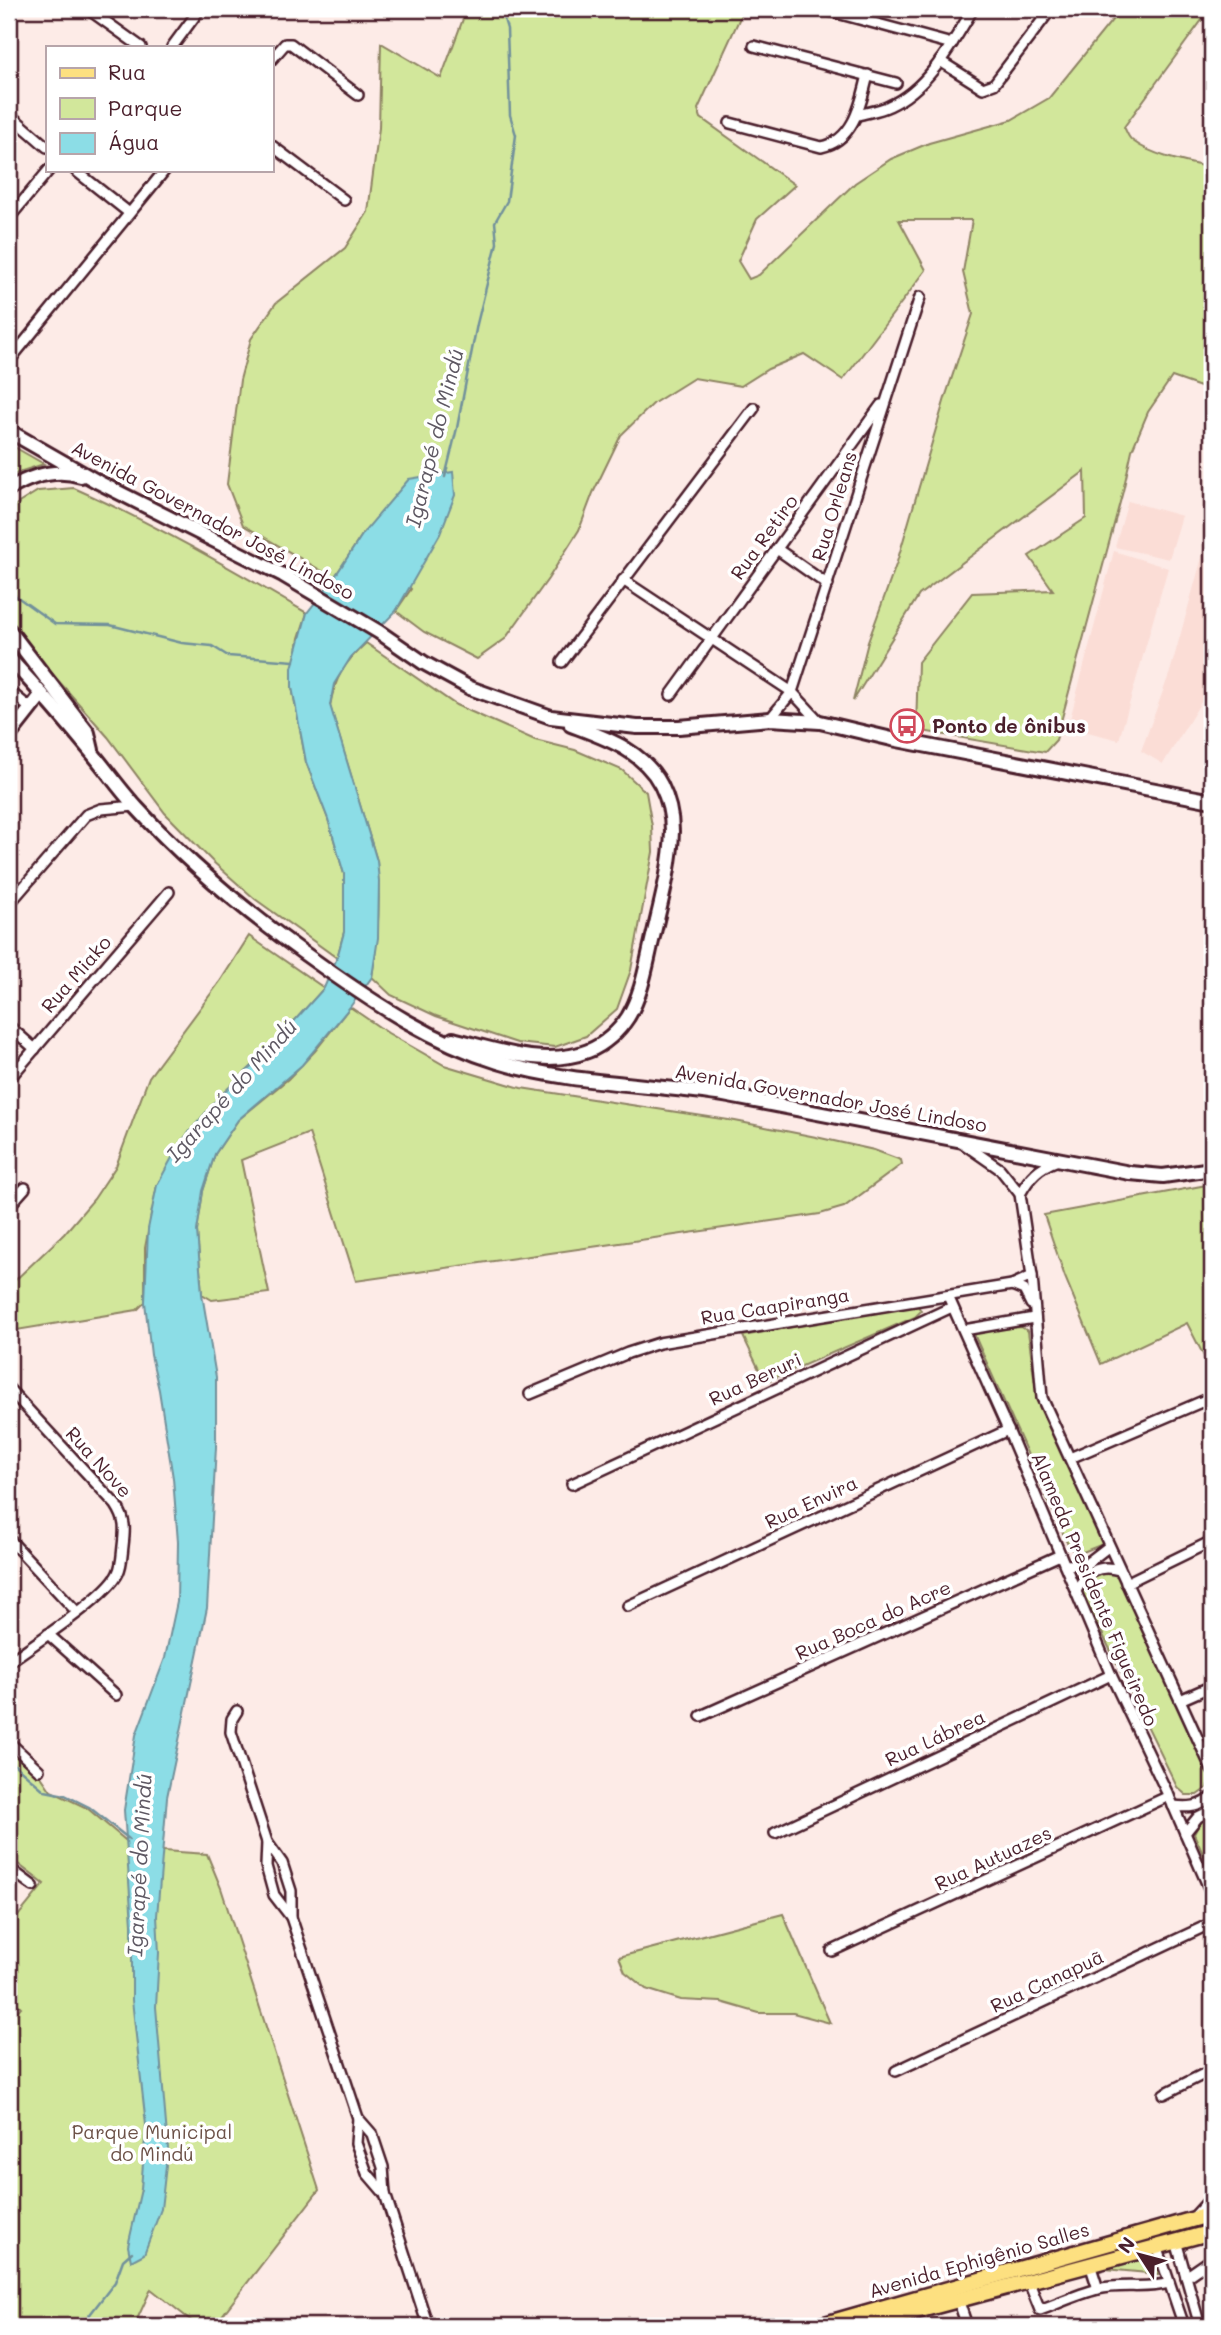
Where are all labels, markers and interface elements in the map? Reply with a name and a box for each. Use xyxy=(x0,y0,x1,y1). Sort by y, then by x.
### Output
legend xyxy=(46,46,273,172)
text: Rua xyxy=(108,58,146,85)
text: Parque xyxy=(108,94,182,121)
text: Água xyxy=(108,128,159,155)
water label: Igarapé do Mindú xyxy=(398,346,469,530)
street label: Avenida Governador José Lindoso xyxy=(68,434,359,605)
street label: Rua Orleans xyxy=(805,448,862,564)
street label: Rua Retiro xyxy=(724,489,803,584)
bus stop icon: Ponto de ônibus xyxy=(888,707,926,745)
place label: Ponto de ônibus xyxy=(932,713,1086,738)
street label: Rua Miako xyxy=(35,930,116,1018)
water label: Igarapé do Mindú xyxy=(160,1013,302,1167)
street label: Avenida Governador José Lindoso xyxy=(673,1058,989,1137)
street label: Rua Caapiranga xyxy=(699,1281,851,1330)
street label: Rua Beruri xyxy=(704,1346,805,1411)
street label: Rua Nove xyxy=(61,1421,138,1503)
street label: Alameda Presidente Figueiredo xyxy=(1026,1448,1165,1730)
street label: Rua Envira xyxy=(761,1469,861,1534)
street label: Rua Boca do Acre xyxy=(791,1574,954,1665)
street label: Rua Lábrea xyxy=(881,1703,989,1772)
water label: Igarapé do Mindú xyxy=(120,1773,157,1957)
street label: Rua Autuazes xyxy=(930,1820,1055,1896)
street label: Rua Canapuã xyxy=(986,1943,1107,2018)
park label: Parque Municipal do Mindú xyxy=(72,2119,232,2166)
street label: Avenida Ephigênio Salles xyxy=(866,2216,1092,2303)
north arrow xyxy=(1106,2220,1176,2290)
text: N xyxy=(1111,2232,1140,2258)

